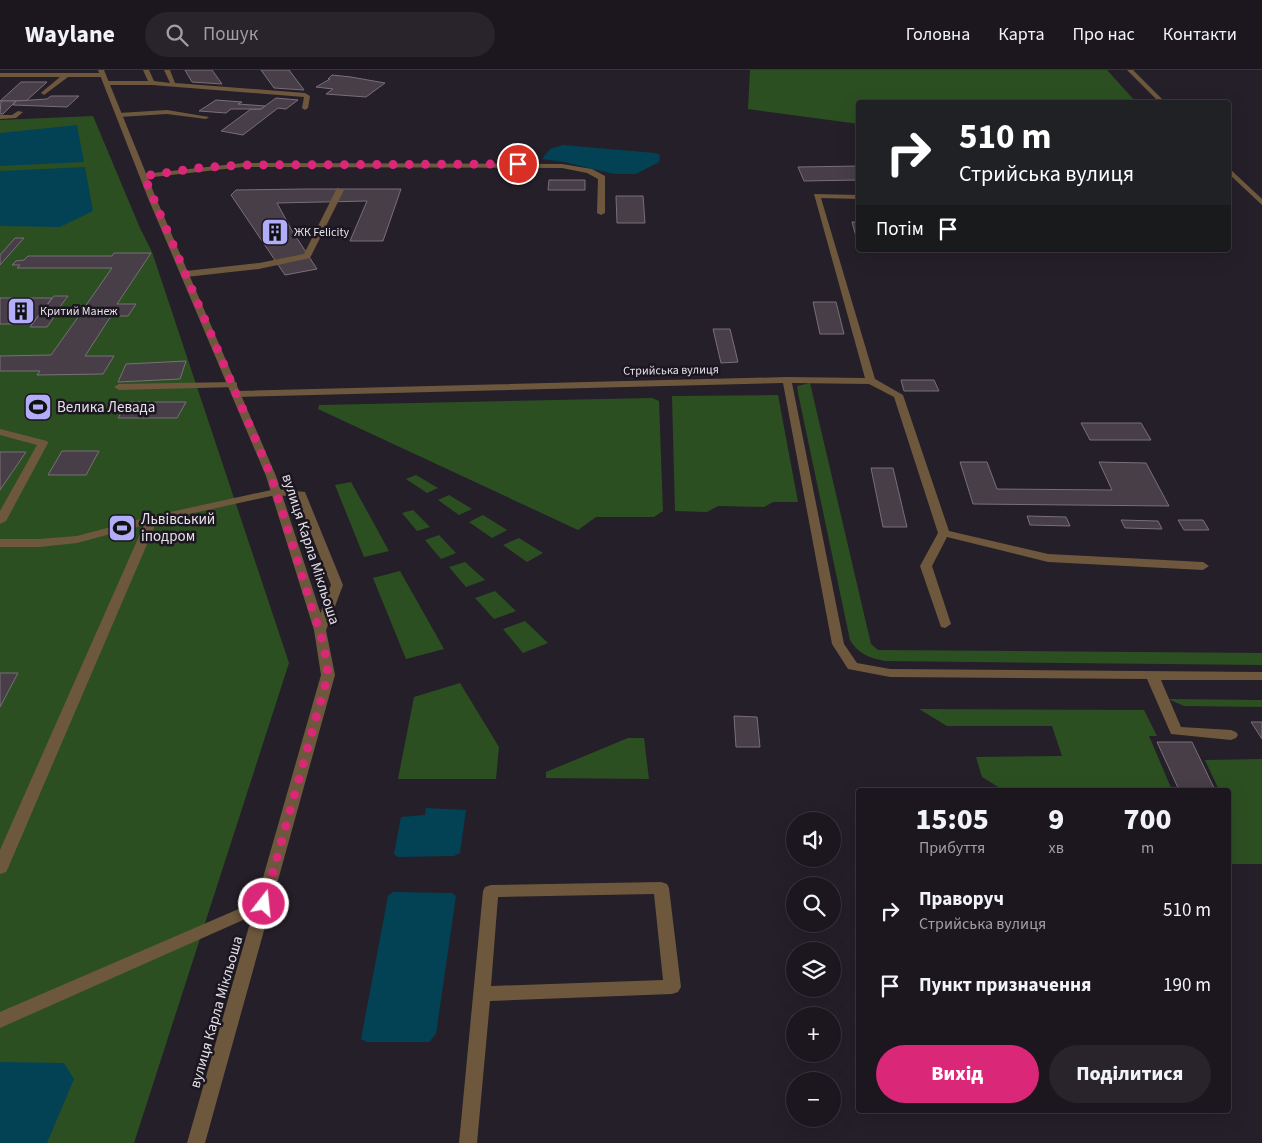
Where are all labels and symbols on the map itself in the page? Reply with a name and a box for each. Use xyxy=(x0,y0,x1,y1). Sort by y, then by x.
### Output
pin xyxy=(497,143,539,185)
building icon: ЖК Felicity xyxy=(260,217,290,247)
place label: ЖК Felicity xyxy=(294,224,350,241)
building icon: Критий Манеж xyxy=(6,296,36,326)
place label: Критий Манеж xyxy=(40,303,118,320)
street label: Стрийська вулиця xyxy=(623,361,719,380)
sports icon: Велика Левада xyxy=(23,392,53,422)
place label: Велика Левада xyxy=(57,397,155,418)
street label: вулиця Карла Мікльоша xyxy=(276,471,345,627)
place label: Львівський іподром xyxy=(141,509,215,547)
sports icon: Львівський іподром xyxy=(107,513,137,543)
position arrow xyxy=(237,877,289,929)
street label: вулиця Карла Мікльоша xyxy=(185,934,248,1091)

